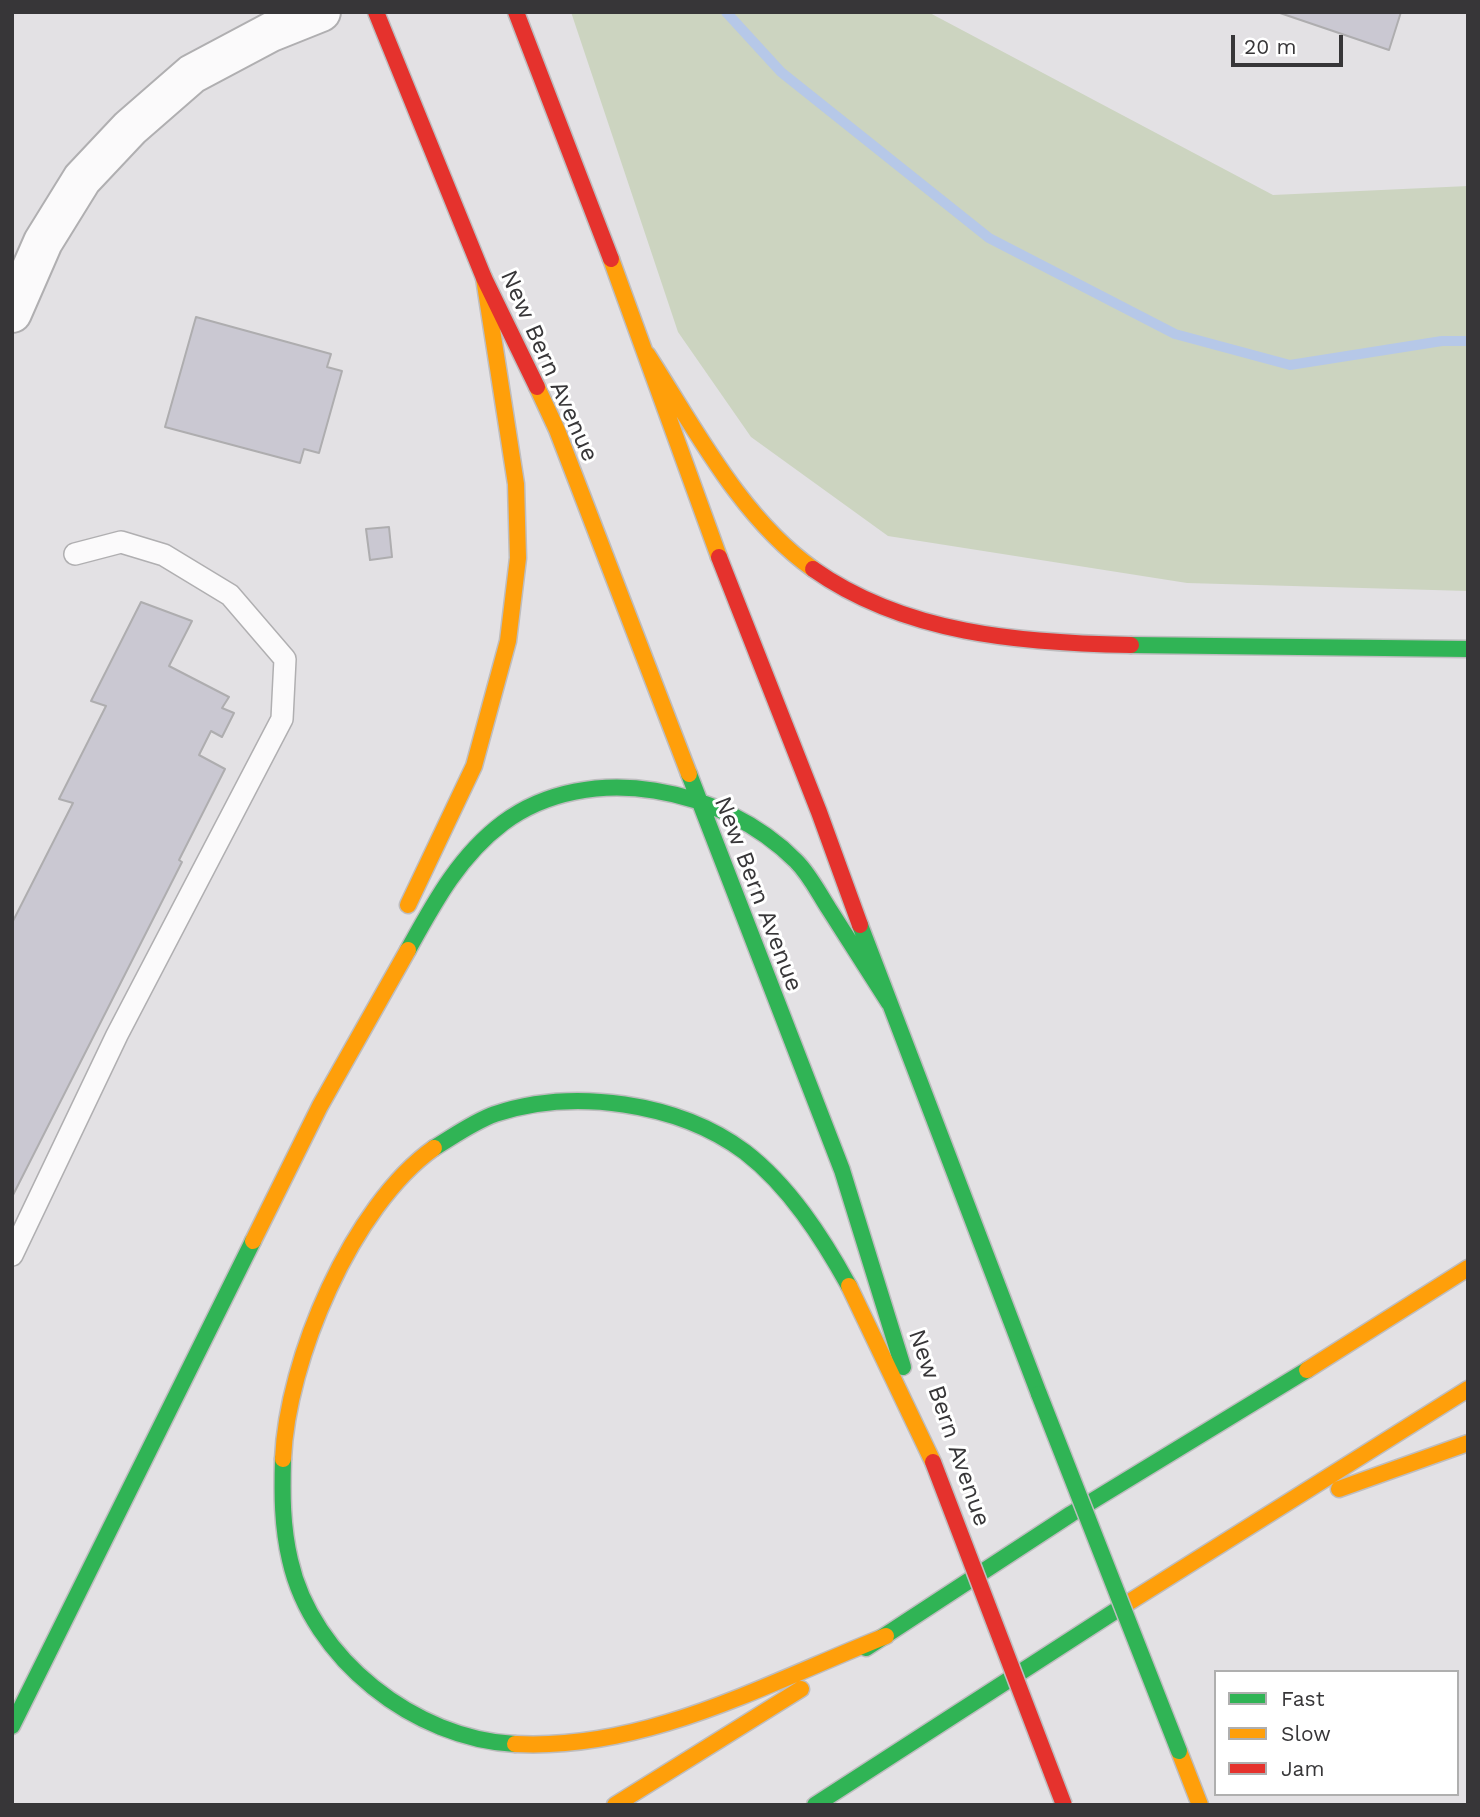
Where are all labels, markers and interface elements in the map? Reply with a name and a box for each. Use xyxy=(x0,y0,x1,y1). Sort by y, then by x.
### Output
scale bar xyxy=(1235,21,1347,65)
text: 20 m xyxy=(1244,34,1296,59)
street label: New Bern Avenue xyxy=(494,266,604,466)
street label: New Bern Avenue xyxy=(708,792,808,996)
street label: New Bern Avenue xyxy=(902,1326,996,1530)
legend xyxy=(1214,1670,1459,1796)
text: Fast xyxy=(1281,1686,1325,1711)
text: Slow xyxy=(1281,1721,1331,1746)
text: Jam xyxy=(1281,1756,1324,1781)

